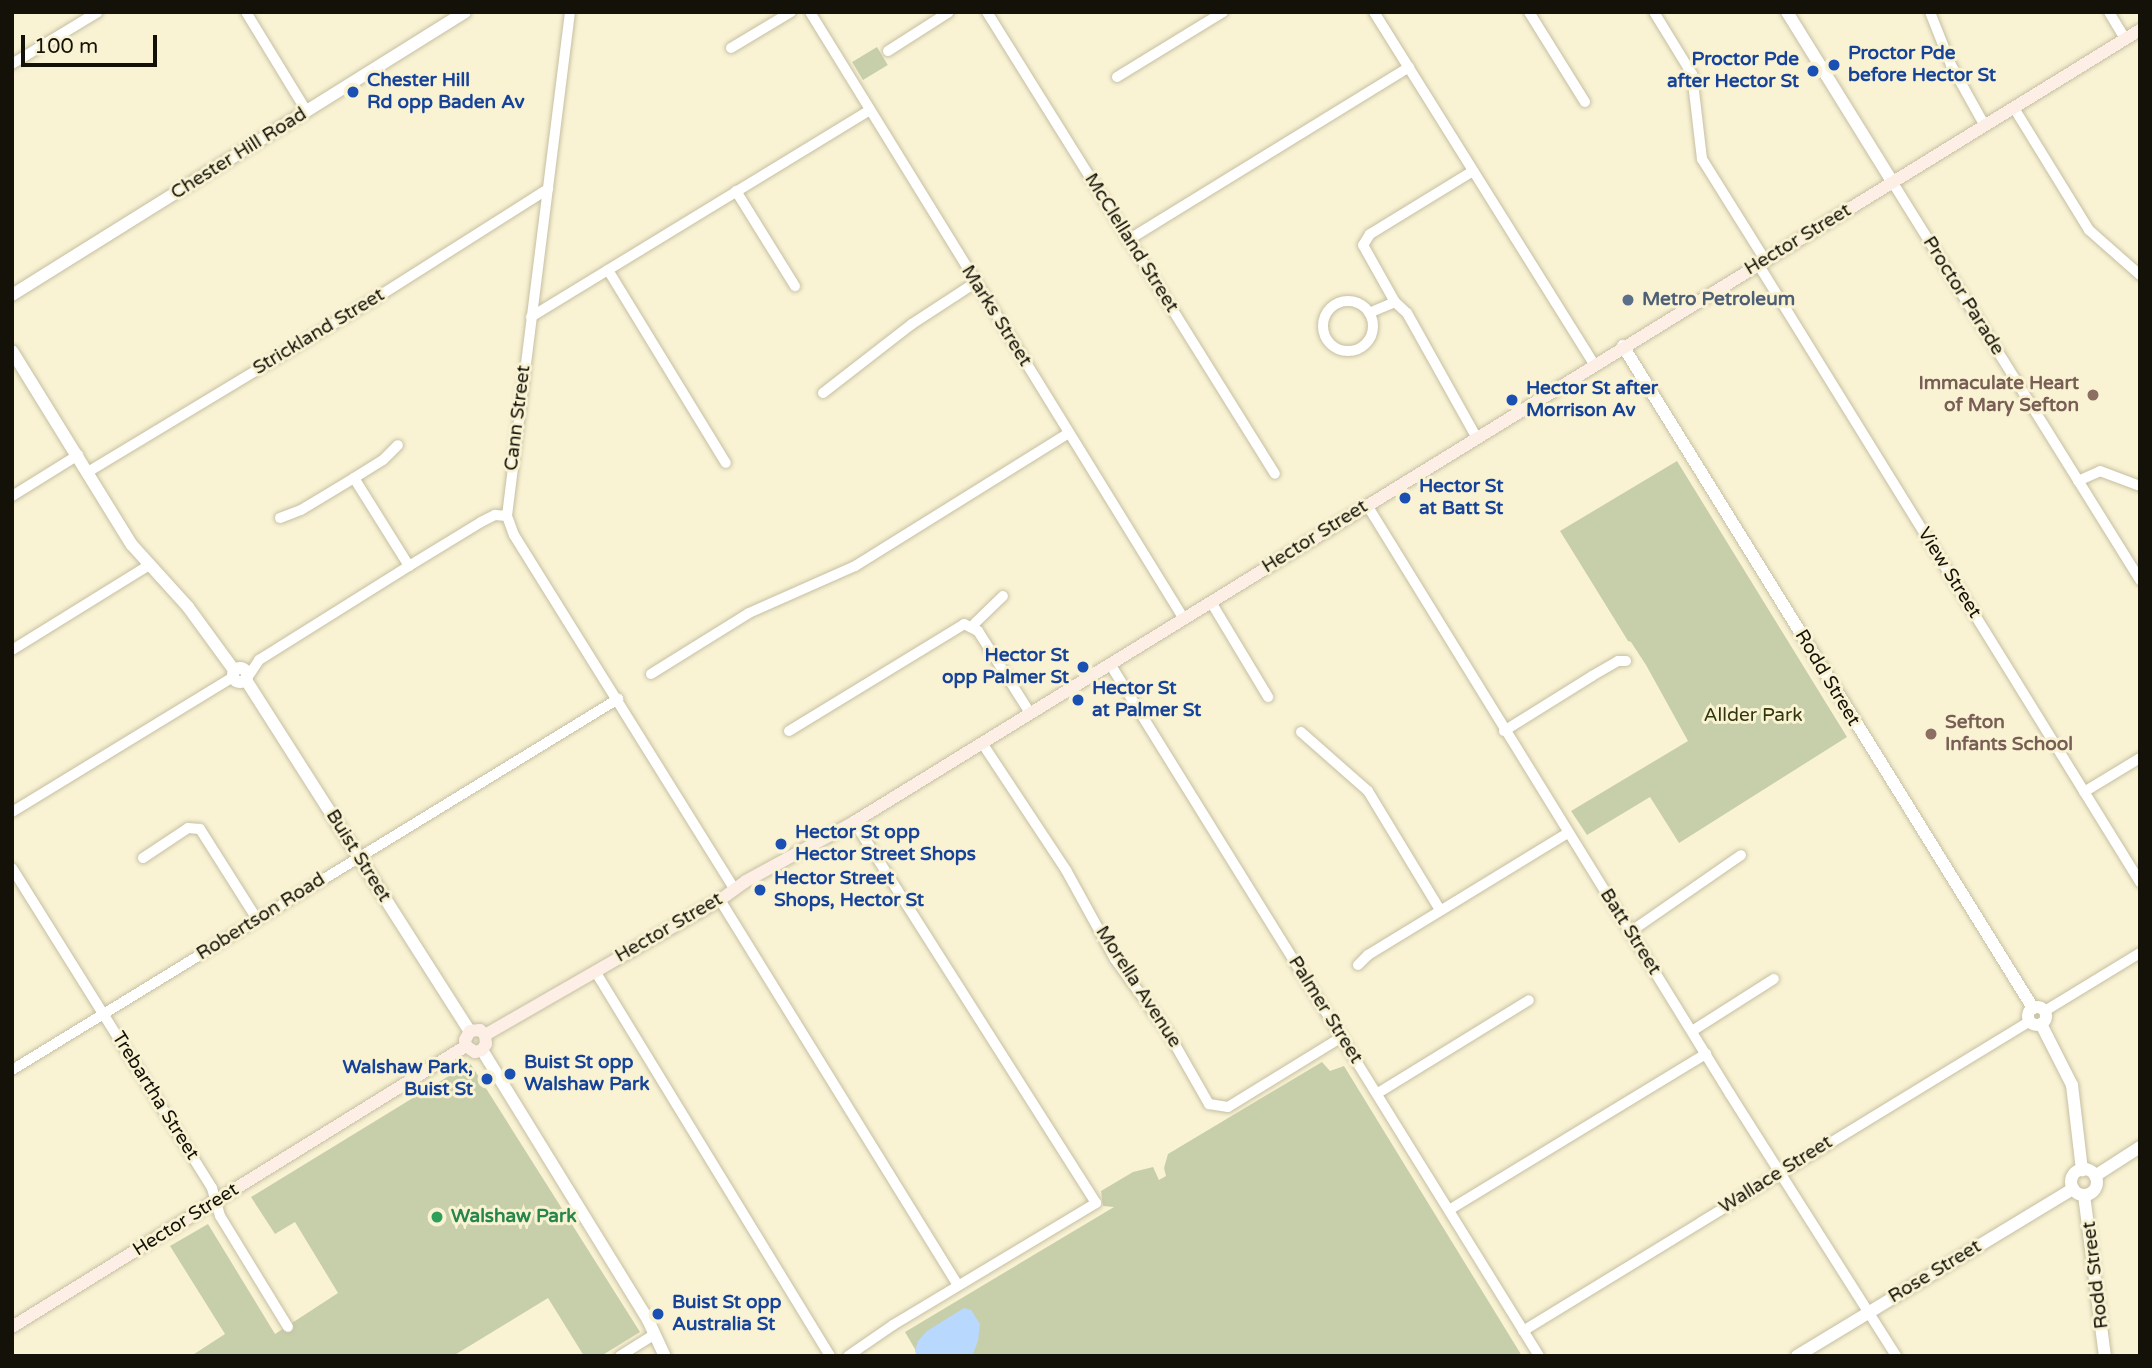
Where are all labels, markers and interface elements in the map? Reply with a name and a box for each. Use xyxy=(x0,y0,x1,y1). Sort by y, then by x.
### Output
scale bar xyxy=(24,21,161,65)
text: 100 m xyxy=(34,34,98,59)
place label: Proctor Pde before Hector St xyxy=(1848,43,1996,87)
place label: Proctor Pde after Hector St xyxy=(1667,49,1799,93)
marker: Proctor Pde before Hector St xyxy=(1826,57,1842,73)
marker: Proctor Pde after Hector St xyxy=(1805,63,1821,79)
place label: Chester Hill Rd opp Baden Av xyxy=(367,70,525,114)
marker: Chester Hill Rd opp Baden Av xyxy=(345,84,361,100)
street label: Chester Hill Road xyxy=(167,103,311,205)
street label: McClelland Street xyxy=(1079,169,1183,317)
street label: Hector Street xyxy=(1741,199,1855,281)
street label: Proctor Parade xyxy=(1917,232,2009,360)
street label: Marks Street xyxy=(956,261,1036,371)
street label: Strickland Street xyxy=(249,284,389,380)
place label: Metro Petroleum xyxy=(1642,289,1795,311)
marker: Metro Petroleum xyxy=(1620,292,1636,308)
street label: Cann Street xyxy=(500,364,536,472)
place label: Immaculate Heart of Mary Sefton xyxy=(1918,373,2079,417)
place label: Hector St after Morrison Av xyxy=(1526,378,1658,422)
marker: Immaculate Heart of Mary Sefton xyxy=(2085,387,2101,403)
marker: Hector St after Morrison Av xyxy=(1504,392,1520,408)
place label: Hector St at Batt St xyxy=(1419,476,1503,520)
marker: Hector St at Batt St xyxy=(1397,490,1413,506)
street label: Hector Street xyxy=(1258,495,1372,579)
street label: View Street xyxy=(1912,523,1986,623)
street label: Rodd Street xyxy=(1789,626,1865,730)
place label: Hector St opp Palmer St xyxy=(942,645,1069,689)
marker: Hector St opp Palmer St xyxy=(1075,659,1091,675)
place label: Hector St at Palmer St xyxy=(1092,678,1201,722)
marker: Hector St at Palmer St xyxy=(1070,692,1086,708)
park label: Allder Park xyxy=(1703,705,1803,727)
place label: Sefton Infants School xyxy=(1945,712,2073,756)
marker: Sefton Infants School xyxy=(1923,726,1939,742)
street label: Buist Street xyxy=(321,805,395,907)
place label: Hector St opp Hector Street Shops xyxy=(795,822,976,866)
marker: Hector St opp Hector Street Shops xyxy=(773,836,789,852)
street label: Robertson Road xyxy=(193,868,329,966)
place label: Hector Street Shops, Hector St xyxy=(774,868,924,912)
marker: Hector Street Shops, Hector St xyxy=(752,882,768,898)
street label: Batt Street xyxy=(1595,885,1665,979)
street label: Hector Street xyxy=(611,888,727,968)
street label: Morella Avenue xyxy=(1090,922,1186,1052)
street label: Palmer Street xyxy=(1283,952,1367,1068)
street label: Trebartha Street xyxy=(106,1028,204,1164)
place label: Buist St opp Walshaw Park xyxy=(524,1052,650,1096)
place label: Walshaw Park, Buist St xyxy=(342,1057,473,1101)
marker: Buist St opp Walshaw Park xyxy=(502,1066,518,1082)
marker: Walshaw Park, Buist St xyxy=(479,1071,495,1087)
street label: Wallace Street xyxy=(1715,1131,1837,1219)
street label: Hector Street xyxy=(129,1178,243,1262)
place label: Walshaw Park xyxy=(451,1206,577,1228)
marker: Walshaw Park xyxy=(429,1209,445,1225)
street label: Rodd Street xyxy=(2078,1220,2114,1330)
street label: Rose Street xyxy=(1884,1235,1986,1309)
place label: Buist St opp Australia St xyxy=(672,1292,782,1336)
marker: Buist St opp Australia St xyxy=(650,1306,666,1322)

